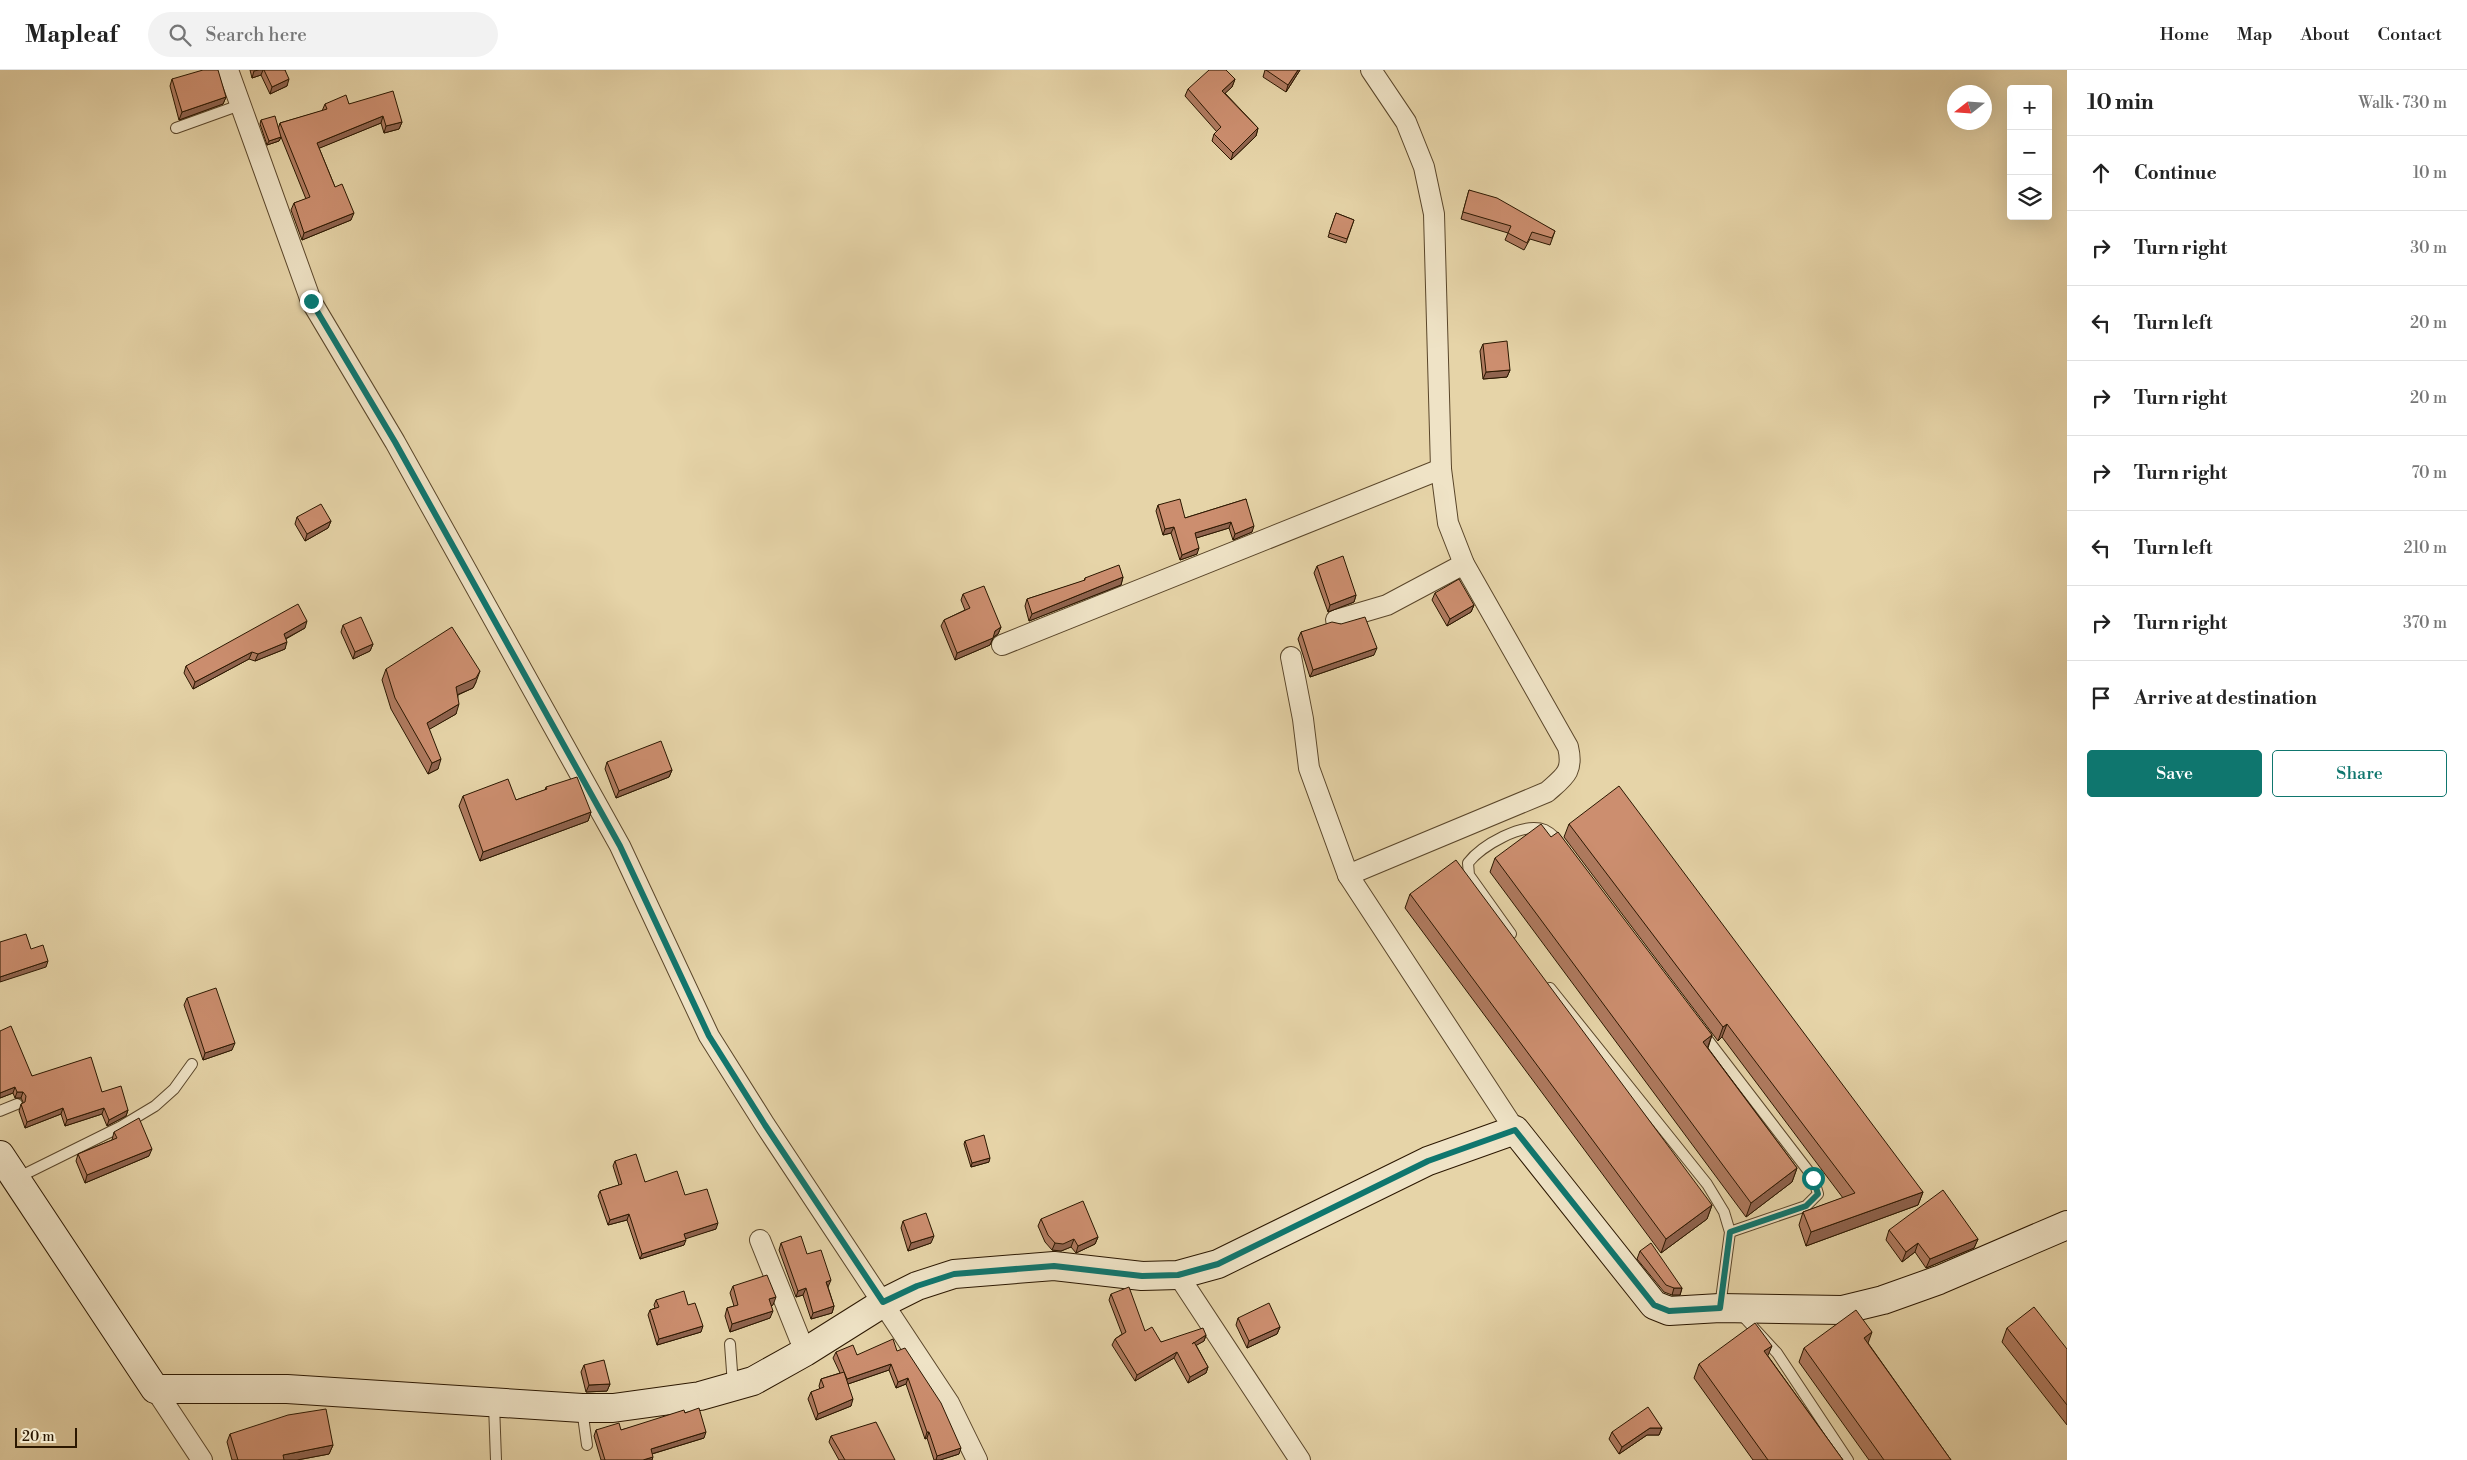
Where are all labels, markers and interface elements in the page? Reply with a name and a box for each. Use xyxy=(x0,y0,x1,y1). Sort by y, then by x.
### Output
search box xyxy=(148,12,498,57)
text: Mapleaf xyxy=(25,20,118,50)
icon: search xyxy=(166,21,194,49)
text: Search here xyxy=(206,23,307,47)
text: Home xyxy=(2160,23,2209,46)
text: Map xyxy=(2237,23,2273,46)
text: About xyxy=(2301,23,2350,46)
text: Contact xyxy=(2378,23,2442,46)
north arrow xyxy=(1947,85,1992,130)
map controls xyxy=(2007,85,2052,220)
button: + xyxy=(2007,85,2052,130)
text: 10 min xyxy=(2087,90,2154,116)
text: Walk · 730 m xyxy=(2358,93,2447,113)
button: − xyxy=(2007,130,2052,175)
icon: ahead xyxy=(2087,159,2115,187)
text: Continue xyxy=(2134,161,2217,185)
text: 10 m xyxy=(2413,163,2447,183)
button: layers xyxy=(2007,175,2052,220)
icon: right xyxy=(2087,234,2115,262)
text: Turn right xyxy=(2134,236,2227,260)
text: 30 m xyxy=(2410,238,2447,258)
route end xyxy=(300,290,323,313)
icon: left xyxy=(2087,309,2115,337)
text: Turn left xyxy=(2134,311,2213,335)
text: 20 m xyxy=(2410,313,2447,333)
icon: right xyxy=(2087,384,2115,412)
text: Turn right xyxy=(2134,386,2227,410)
text: 20 m xyxy=(2410,388,2447,408)
icon: right xyxy=(2087,459,2115,487)
text: Turn right xyxy=(2134,461,2227,485)
text: 70 m xyxy=(2411,463,2447,483)
icon: left xyxy=(2087,534,2115,562)
text: Turn left xyxy=(2134,536,2213,560)
text: 210 m xyxy=(2403,538,2447,558)
icon: right xyxy=(2087,609,2115,637)
text: Turn right xyxy=(2134,611,2227,635)
text: 370 m xyxy=(2403,613,2447,633)
icon: arrive xyxy=(2087,684,2115,712)
text: Arrive at destination xyxy=(2134,686,2317,710)
button: Save xyxy=(2087,750,2262,797)
button: Share xyxy=(2272,750,2447,797)
route start xyxy=(1802,1167,1825,1190)
scale bar xyxy=(15,1425,78,1448)
text: 20 m xyxy=(22,1428,54,1446)

